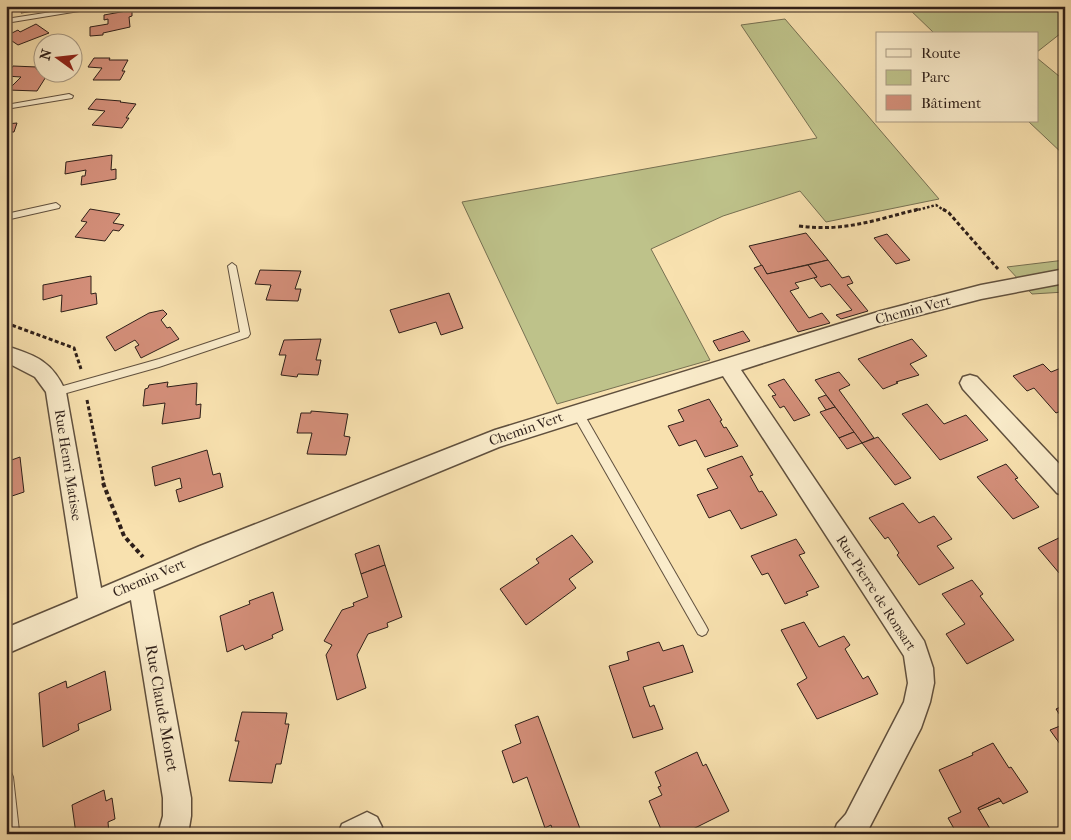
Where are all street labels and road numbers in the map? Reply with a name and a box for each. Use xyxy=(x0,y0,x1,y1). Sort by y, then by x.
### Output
street label: Chemin Vert xyxy=(873,292,953,328)
street label: Rue Henri Matisse xyxy=(51,408,85,522)
street label: Chemin Vert xyxy=(487,408,565,450)
street label: Rue Pierre de Ronsart xyxy=(832,532,920,654)
street label: Chemin Vert xyxy=(110,555,188,601)
street label: Rue Claude Monet xyxy=(141,643,183,773)

